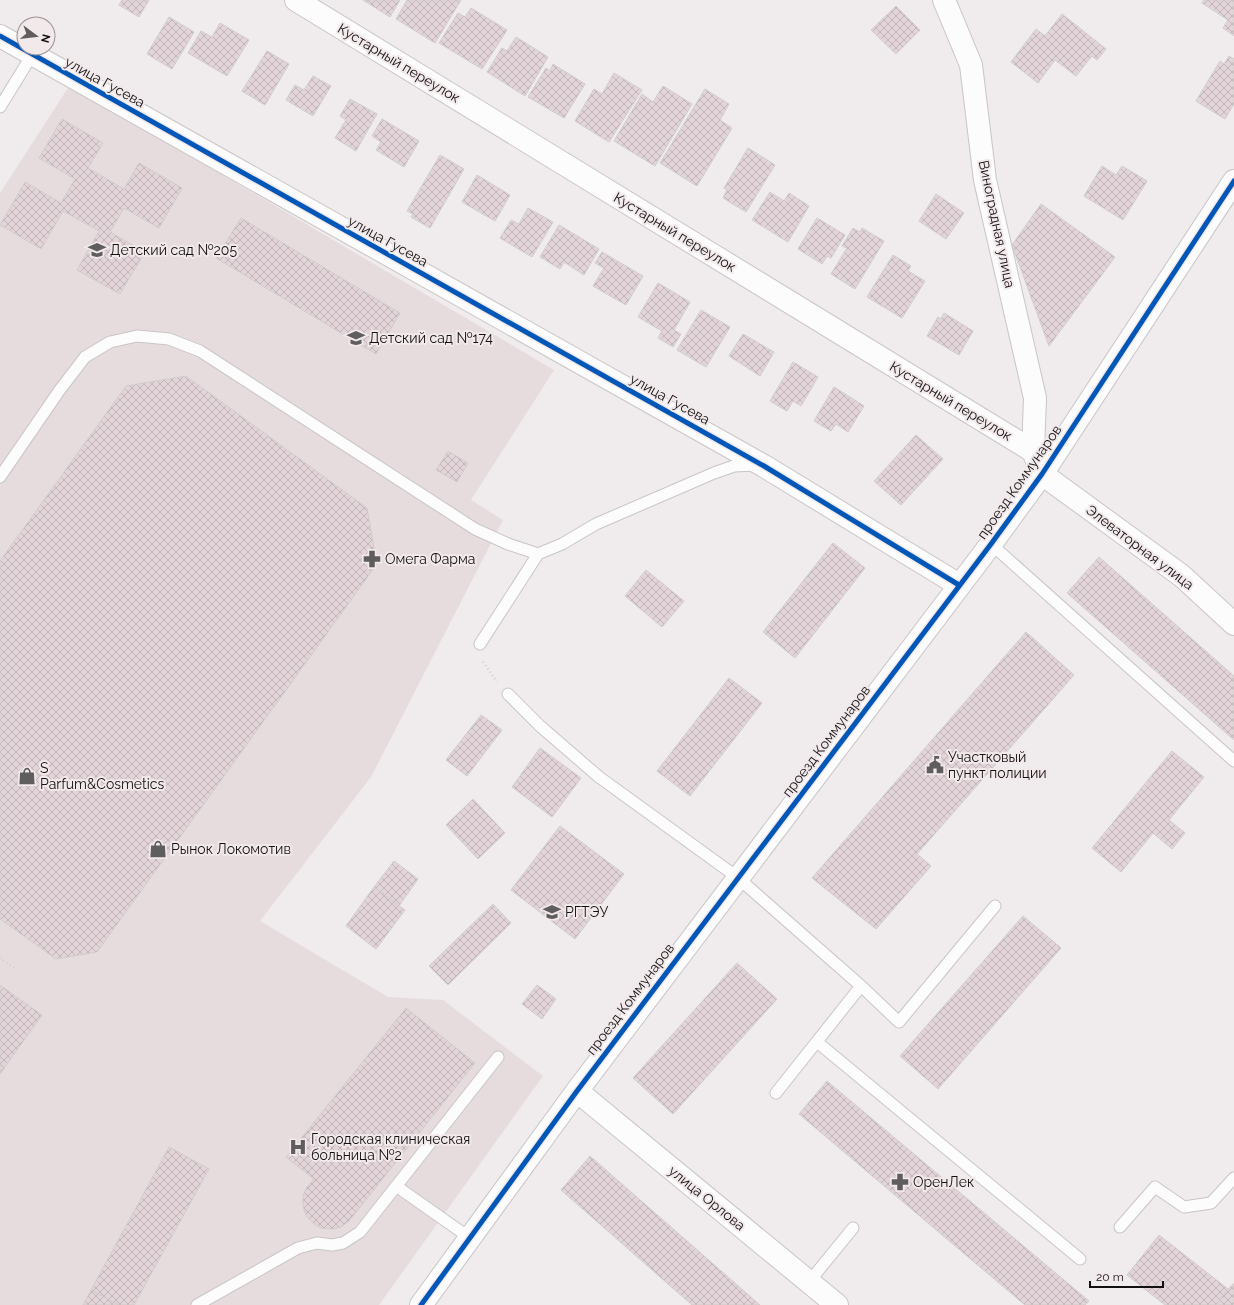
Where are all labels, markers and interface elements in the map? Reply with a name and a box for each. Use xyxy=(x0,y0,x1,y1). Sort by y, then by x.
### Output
north arrow xyxy=(16,16,56,56)
street label: Кустарный переулок xyxy=(335,20,463,106)
text: N xyxy=(38,33,53,44)
street label: улица Гусева xyxy=(62,54,148,110)
street label: Виноградная улица xyxy=(976,159,1018,289)
street label: Кустарный переулок xyxy=(611,189,739,275)
street label: улица Гусева xyxy=(345,213,431,269)
school or university icon: Детский сад №205 xyxy=(87,240,107,260)
place label: Детский сад №205 xyxy=(110,242,237,258)
school or university icon: Детский сад №174 xyxy=(346,328,366,348)
place label: Детский сад №174 xyxy=(369,330,493,346)
street label: Кустарный переулок xyxy=(887,358,1015,444)
street label: улица Гусева xyxy=(627,371,713,427)
street label: проезд Коммунаров xyxy=(974,422,1064,542)
street label: Элеваторная улица xyxy=(1083,501,1197,593)
pharmacy icon: Омега Фарма xyxy=(362,549,382,569)
place label: Омега Фарма xyxy=(385,551,475,567)
street label: проезд Коммунаров xyxy=(779,682,873,800)
place label: Участковый пункт полиции xyxy=(948,749,1047,781)
public building icon: Участковый пункт полиции xyxy=(925,755,945,775)
place label: S Parfum&Cosmetics xyxy=(40,760,164,792)
shop icon: S Parfum&Cosmetics xyxy=(17,766,37,786)
shop icon: Рынок Локомотив xyxy=(148,839,168,859)
place label: Рынок Локомотив xyxy=(171,841,291,857)
school or university icon: РГТЭУ xyxy=(542,902,562,922)
place label: РГТЭУ xyxy=(565,904,608,920)
street label: проезд Коммунаров xyxy=(583,940,677,1058)
place label: Городская клиническая больница №2 xyxy=(311,1131,470,1163)
hospital icon: Городская клиническая больница №2 xyxy=(288,1137,308,1157)
street label: улица Орлова xyxy=(666,1162,748,1234)
pharmacy icon: ОренЛек xyxy=(890,1172,910,1192)
place label: ОренЛек xyxy=(913,1174,974,1190)
scale bar xyxy=(1090,1263,1163,1289)
text: 20 m xyxy=(1096,1270,1124,1284)

